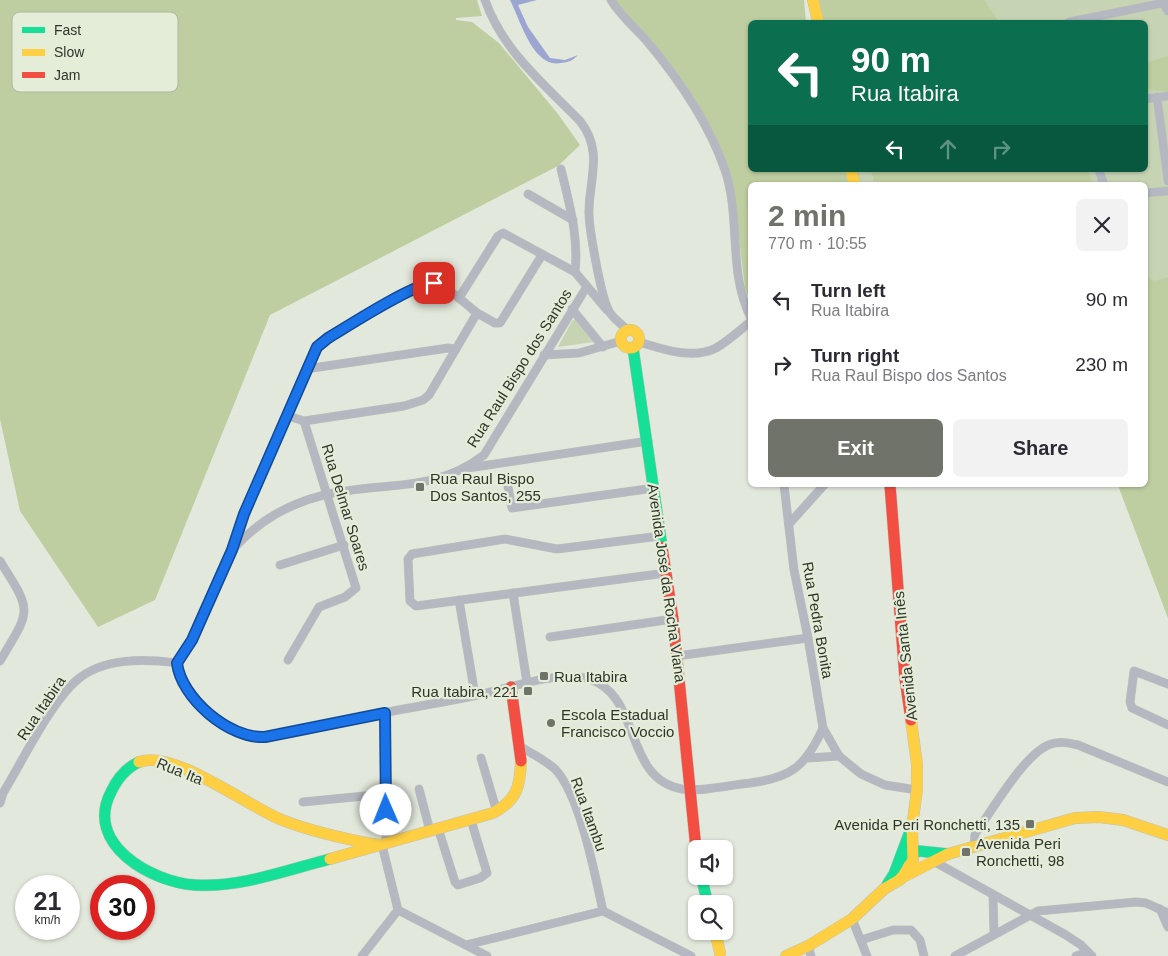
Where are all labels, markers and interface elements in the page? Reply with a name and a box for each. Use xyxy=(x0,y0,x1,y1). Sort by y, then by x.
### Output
legend xyxy=(12,12,178,92)
text: Fast xyxy=(54,22,81,38)
icon: left xyxy=(768,40,833,105)
text: 90 m xyxy=(851,40,931,79)
text: Slow xyxy=(54,44,85,60)
text: Jam xyxy=(54,67,80,83)
text: Rua Itabira xyxy=(851,81,959,106)
icon: left xyxy=(881,135,909,163)
icon: ahead xyxy=(934,135,962,163)
icon: right xyxy=(987,135,1015,163)
text: 2 min xyxy=(768,199,846,232)
button: close xyxy=(1076,199,1128,251)
text: 770 m · 10:55 xyxy=(768,235,867,252)
pin xyxy=(413,262,455,304)
icon: arrive xyxy=(420,269,448,297)
text: Turn left xyxy=(811,280,886,301)
street label: Rua Raul Bispo dos Santos xyxy=(463,286,575,450)
icon: left xyxy=(768,286,796,314)
text: 90 m xyxy=(1086,289,1128,310)
text: Rua Itabira xyxy=(811,302,889,319)
text: Turn right xyxy=(811,345,899,366)
icon: right xyxy=(768,351,796,379)
text: 230 m xyxy=(1075,354,1128,375)
text: Rua Raul Bispo dos Santos xyxy=(811,367,1007,384)
button: Exit xyxy=(768,419,943,477)
button: Share xyxy=(953,419,1128,477)
street label: Rua Delmar Soares xyxy=(319,442,373,572)
place label: Rua Raul Bispo Dos Santos, 255 xyxy=(430,470,541,504)
marker: Rua Raul Bispo Dos Santos, 255 xyxy=(414,481,426,493)
street label: Avenida José da Rocha Viana xyxy=(645,483,689,684)
street label: Rua Pedra Bonita xyxy=(799,560,837,680)
street label: Avenida Santa Inês xyxy=(890,591,920,721)
place label: Rua Itabira xyxy=(554,668,628,685)
marker: Rua Itabira xyxy=(538,670,550,682)
street label: Rua Itabira xyxy=(13,672,69,743)
place label: Rua Itabira, 221 xyxy=(411,683,518,700)
marker: Rua Itabira, 221 xyxy=(522,685,534,697)
place label: Escola Estadual Francisco Voccio xyxy=(561,706,674,740)
marker: Escola Estadual Francisco Voccio xyxy=(545,717,557,729)
street label: Rua Ita xyxy=(154,754,206,788)
street label: Rua Itambu xyxy=(568,775,610,853)
position arrow xyxy=(359,783,411,835)
place label: Avenida Peri Ronchetti, 135 xyxy=(834,816,1020,833)
marker: Avenida Peri Ronchetti, 135 xyxy=(1024,818,1036,830)
place label: Avenida Peri Ronchetti, 98 xyxy=(976,835,1064,869)
map controls xyxy=(688,840,733,940)
button: sound xyxy=(688,840,733,885)
marker: Avenida Peri Ronchetti, 98 xyxy=(960,846,972,858)
speed limit sign: 30 xyxy=(90,875,155,940)
text: 21 xyxy=(34,887,61,915)
button: search xyxy=(688,895,733,940)
text: km/h xyxy=(34,913,61,927)

